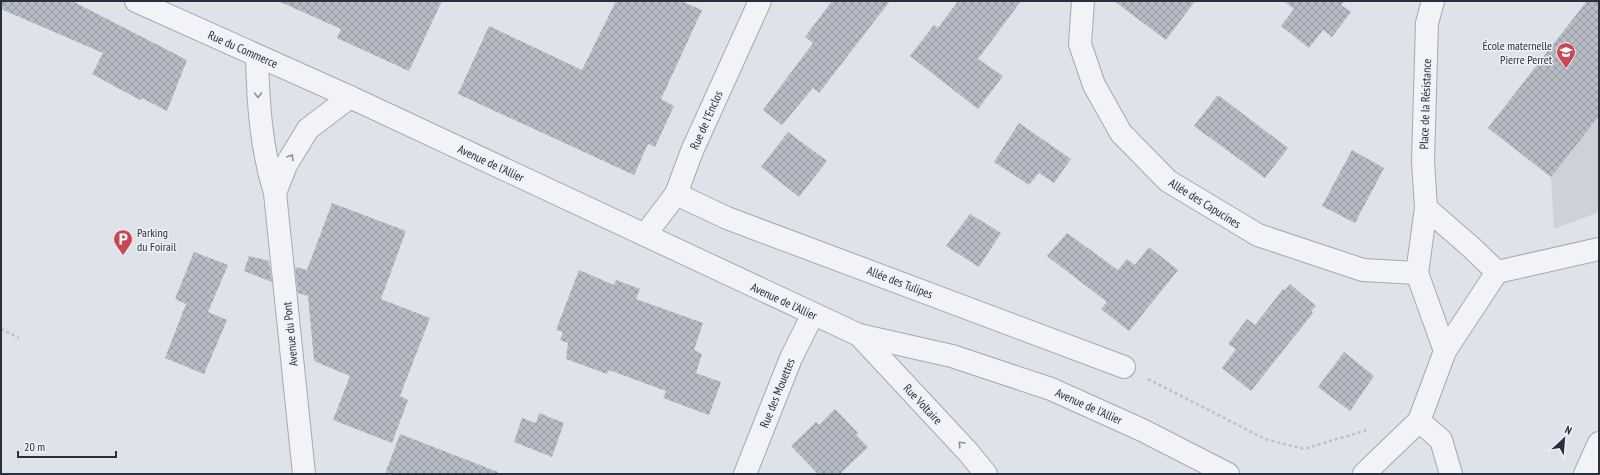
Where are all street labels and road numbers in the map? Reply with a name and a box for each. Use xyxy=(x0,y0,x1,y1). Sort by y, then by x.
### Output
street label: Rue du Commerce xyxy=(206,27,280,71)
street label: Place de la Résistance xyxy=(1416,58,1434,150)
street label: Rue de l'Enclos xyxy=(686,88,726,152)
street label: Avenue de l'Allier xyxy=(455,141,527,185)
street label: Allée des Capucines xyxy=(1166,175,1244,231)
street label: Allée des Tulipes xyxy=(865,263,935,301)
street label: Avenue de l'Allier xyxy=(748,279,820,323)
street label: Avenue du Pont xyxy=(279,300,301,367)
street label: Rue des Mouettes xyxy=(756,356,798,430)
street label: Rue Voltaire xyxy=(900,381,946,427)
street label: Avenue de l'Allier xyxy=(1053,385,1125,428)

